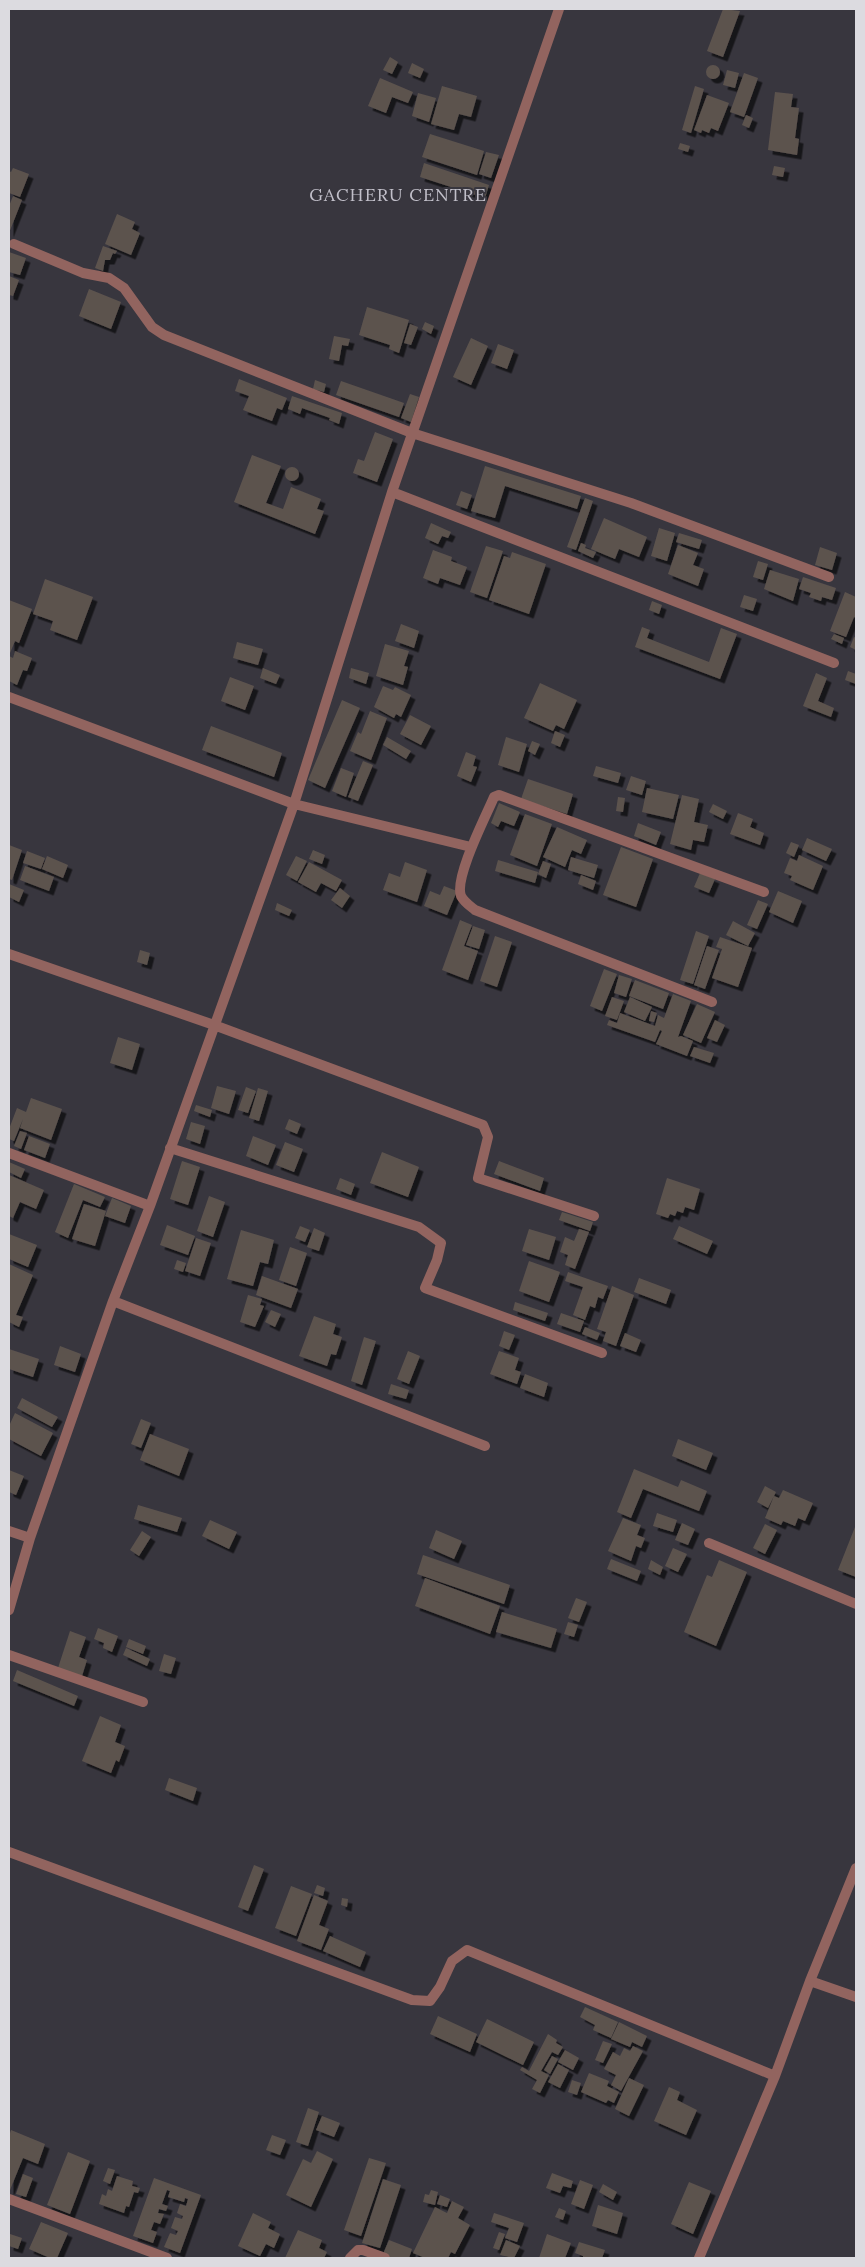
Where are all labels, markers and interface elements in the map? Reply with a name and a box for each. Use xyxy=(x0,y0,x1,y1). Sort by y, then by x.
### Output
district label: GACHERU CENTRE xyxy=(309,183,487,206)

